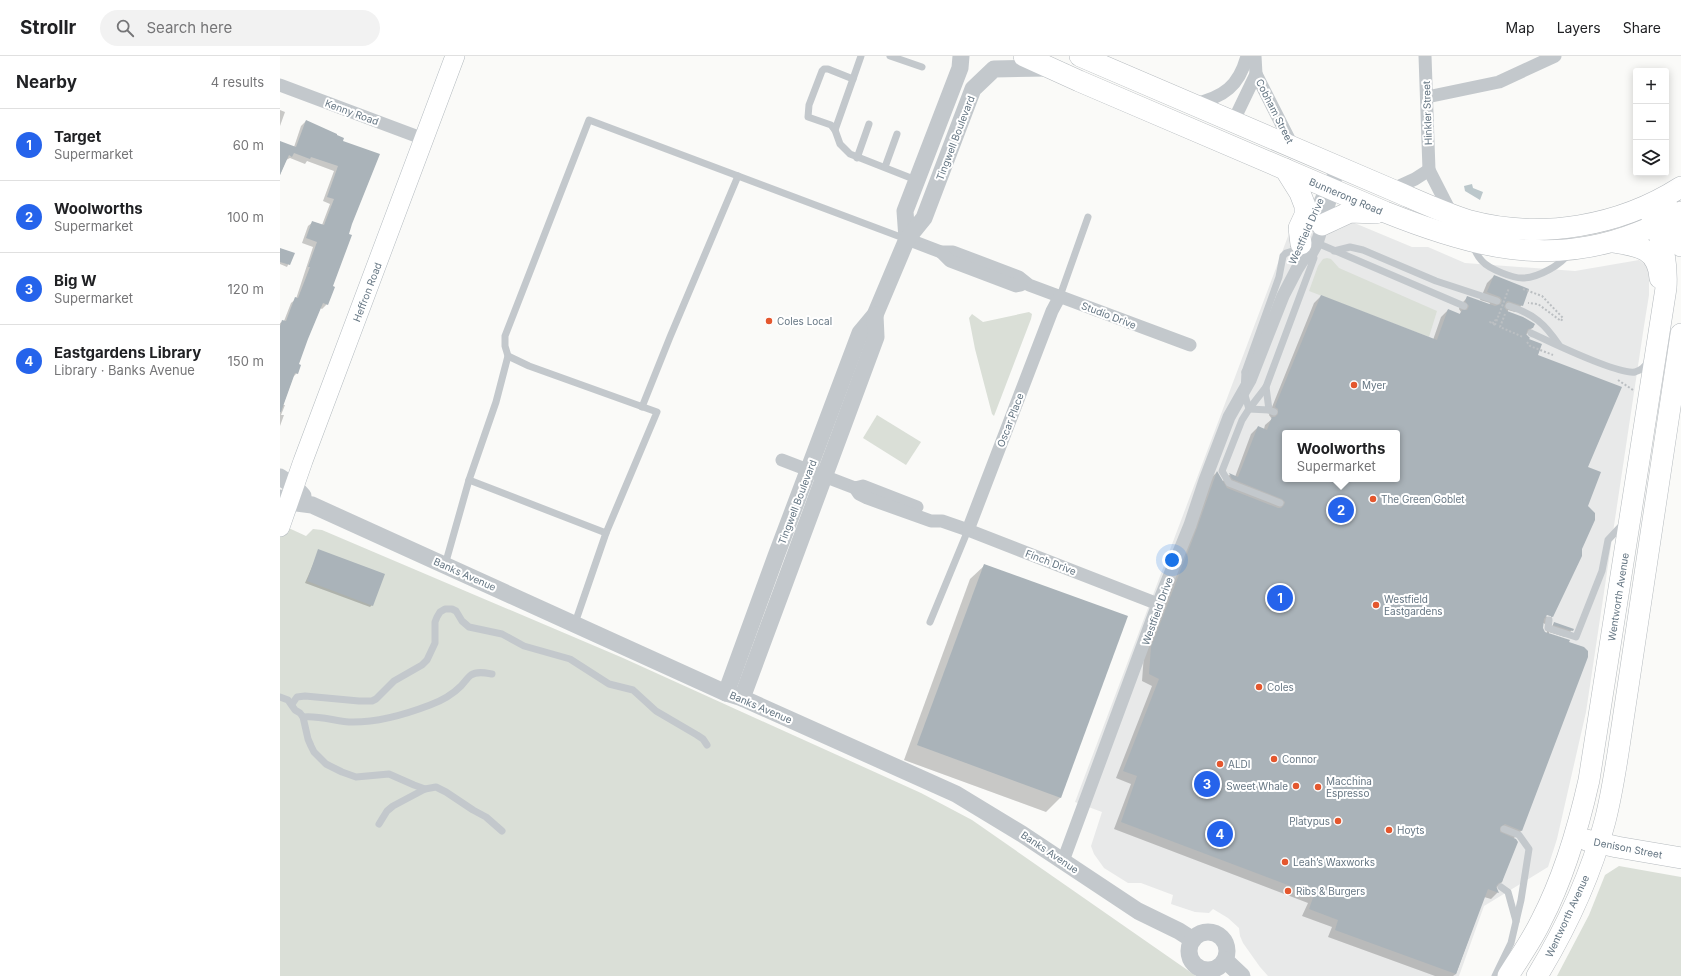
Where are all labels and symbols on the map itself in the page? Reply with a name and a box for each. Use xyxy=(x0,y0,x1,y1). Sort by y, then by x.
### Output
street label: Cobham Street xyxy=(1254,77,1297,146)
street label: Hinkler Street xyxy=(1420,80,1434,145)
street label: Tingwell Boulevard xyxy=(933,94,977,182)
street label: Kenny Road xyxy=(323,97,381,127)
street label: Bunnerong Road xyxy=(1307,175,1385,217)
street label: Westfield Drive xyxy=(1286,196,1326,266)
street label: Heffron Road xyxy=(350,261,384,323)
street label: Studio Drive xyxy=(1080,299,1138,331)
place label: Coles Local xyxy=(777,315,832,327)
marker: Coles Local xyxy=(764,316,774,326)
place label: Myer xyxy=(1362,379,1386,391)
marker: Myer xyxy=(1349,380,1359,390)
street label: Oscar Place xyxy=(994,391,1026,449)
street label: Tingwell Boulevard xyxy=(775,458,819,546)
place label: The Green Goblet xyxy=(1381,493,1465,505)
marker: The Green Goblet xyxy=(1368,494,1378,504)
pin: 2 xyxy=(1328,495,1354,525)
street label: Finch Drive xyxy=(1024,547,1078,577)
your location xyxy=(1162,550,1182,570)
street label: Wentworth Avenue xyxy=(1605,552,1631,642)
street label: Banks Avenue xyxy=(432,555,498,593)
street label: Westfield Drive xyxy=(1139,575,1175,647)
pin: 1 xyxy=(1267,583,1293,613)
place label: Westfield Eastgardens xyxy=(1384,593,1443,617)
marker: Westfield Eastgardens xyxy=(1371,600,1381,610)
place label: Coles xyxy=(1267,681,1294,693)
marker: Coles xyxy=(1254,682,1264,692)
street label: Banks Avenue xyxy=(728,688,794,726)
place label: Connor xyxy=(1282,753,1317,765)
marker: Connor xyxy=(1269,754,1279,764)
place label: ALDI xyxy=(1228,758,1250,770)
marker: ALDI xyxy=(1215,759,1225,769)
pin: 3 xyxy=(1194,769,1220,799)
place label: Macchina Espresso xyxy=(1326,775,1372,799)
place label: Sweet Whale xyxy=(1226,780,1288,792)
marker: Sweet Whale xyxy=(1291,781,1301,791)
marker: Macchina Espresso xyxy=(1313,782,1323,792)
place label: Platypus xyxy=(1289,815,1330,827)
marker: Platypus xyxy=(1333,816,1343,826)
pin: 4 xyxy=(1207,819,1233,849)
place label: Hoyts xyxy=(1397,824,1424,836)
marker: Hoyts xyxy=(1384,825,1394,835)
street label: Banks Avenue xyxy=(1019,828,1081,876)
street label: Denison Street xyxy=(1593,835,1664,861)
place label: Leah’s Waxworks xyxy=(1293,856,1375,868)
marker: Leah’s Waxworks xyxy=(1280,857,1290,867)
street label: Wentworth Avenue xyxy=(1543,873,1591,959)
place label: Ribs & Burgers xyxy=(1296,885,1365,897)
marker: Ribs & Burgers xyxy=(1283,886,1293,896)

